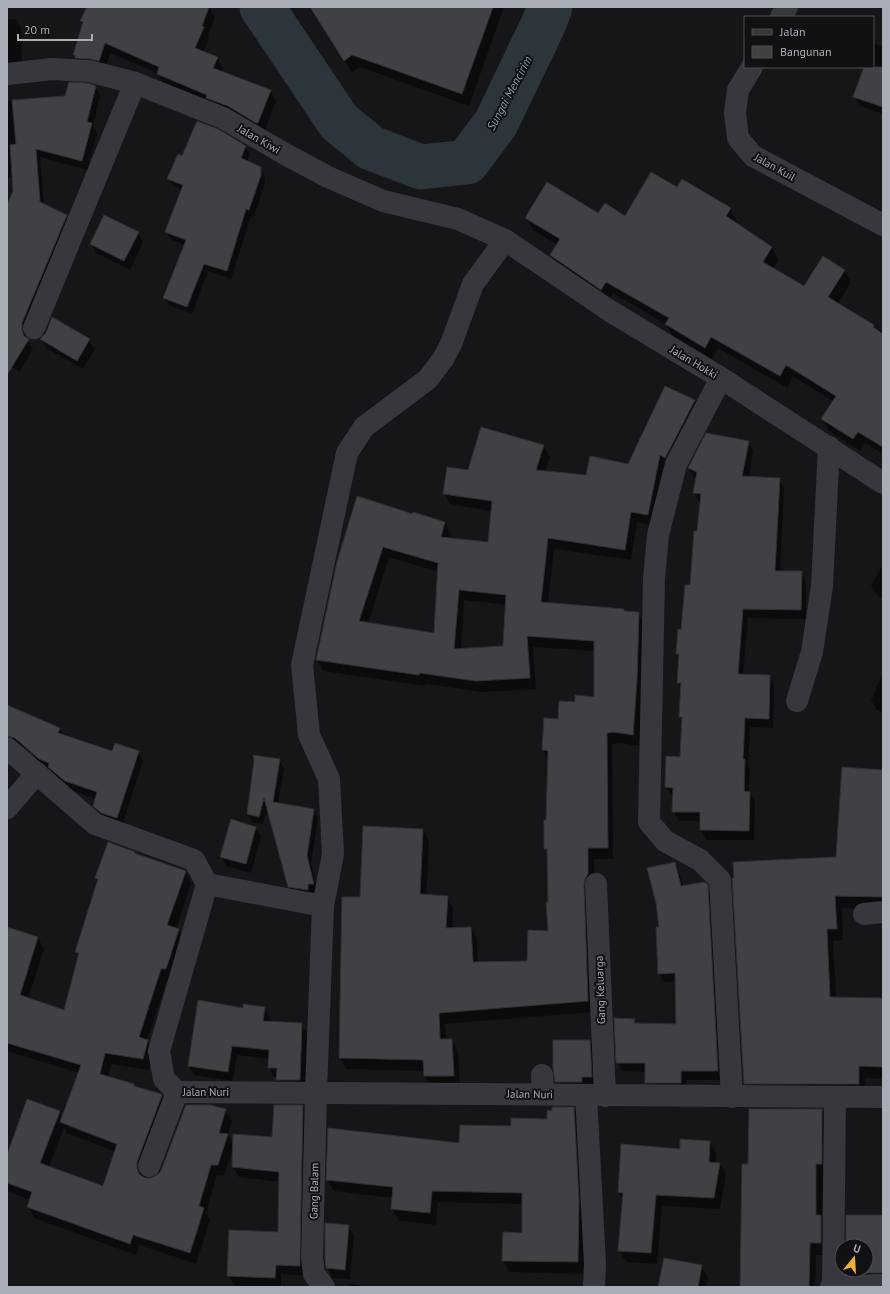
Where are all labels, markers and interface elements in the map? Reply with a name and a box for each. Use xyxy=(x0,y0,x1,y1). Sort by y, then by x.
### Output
scale bar xyxy=(18,16,92,42)
legend xyxy=(744,16,874,68)
text: 20 m xyxy=(24,22,50,37)
text: Jalan xyxy=(779,24,805,39)
text: Bangunan xyxy=(780,44,832,59)
water label: Sungai Mencirim xyxy=(483,53,535,133)
street label: Jalan Kiwi xyxy=(234,121,283,157)
street label: Jalan Kuil xyxy=(751,150,799,184)
street label: Jalan Hokki xyxy=(667,342,720,382)
street label: Gang Keluarga xyxy=(592,956,608,1024)
street label: Jalan Nuri xyxy=(182,1085,229,1099)
street label: Jalan Nuri xyxy=(506,1087,553,1101)
street label: Gang Balam xyxy=(307,1163,321,1219)
north arrow xyxy=(834,1238,874,1278)
text: U xyxy=(852,1241,863,1256)

